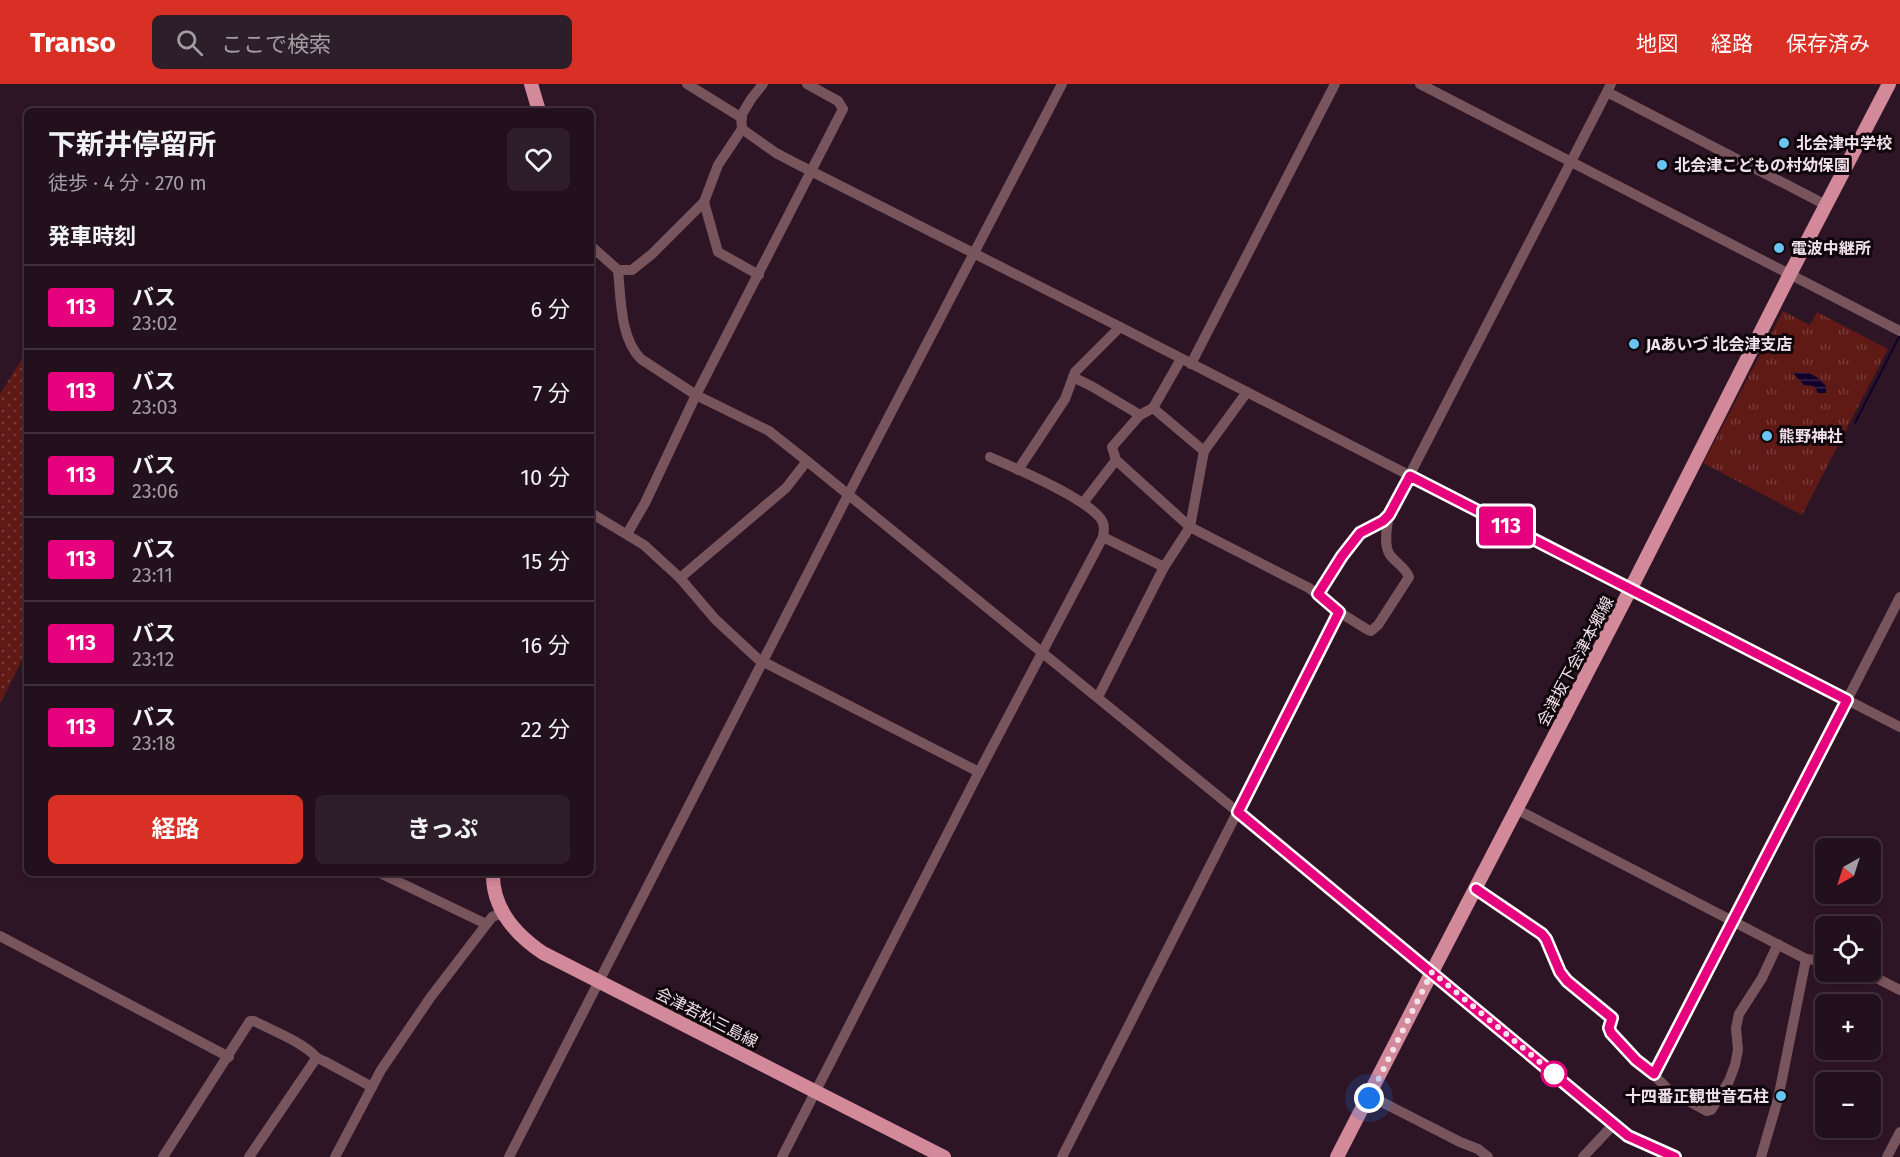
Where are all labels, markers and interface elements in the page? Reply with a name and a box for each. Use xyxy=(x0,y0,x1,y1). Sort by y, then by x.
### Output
search box xyxy=(152,15,572,69)
text: Transo xyxy=(30,26,116,59)
icon: search xyxy=(173,26,206,59)
text: ここで検索 xyxy=(221,31,331,58)
text: 地図 xyxy=(1636,31,1678,57)
text: 経路 xyxy=(1711,31,1753,57)
text: 保存済み xyxy=(1786,31,1870,57)
text: 下新井停留所 xyxy=(48,128,216,161)
button: heart xyxy=(507,128,570,191)
place label: 北会津中学校 xyxy=(1796,134,1892,153)
marker: 北会津中学校 xyxy=(1777,136,1791,150)
place label: 北会津こどもの村幼保園 xyxy=(1674,156,1850,175)
marker: 北会津こどもの村幼保園 xyxy=(1655,158,1669,172)
text: 徒歩 · 4 分 · 270 m xyxy=(48,171,207,195)
text: 発車時刻 xyxy=(48,223,136,250)
place label: 電波中継所 xyxy=(1791,239,1871,258)
marker: 電波中継所 xyxy=(1772,241,1786,255)
text: バス xyxy=(132,284,176,311)
text: 113 xyxy=(66,294,96,320)
text: 6 分 xyxy=(530,296,570,323)
text: 23:02 xyxy=(132,311,177,335)
place label: JAあいづ 北会津支店 xyxy=(1645,335,1792,354)
marker: JAあいづ 北会津支店 xyxy=(1627,337,1641,351)
text: バス xyxy=(132,368,176,395)
text: 113 xyxy=(66,378,96,404)
text: 7 分 xyxy=(532,380,570,407)
text: 23:03 xyxy=(132,395,178,419)
place label: 熊野神社 xyxy=(1779,427,1843,446)
marker: 熊野神社 xyxy=(1760,429,1774,443)
text: バス xyxy=(132,452,176,479)
text: 113 xyxy=(66,462,96,488)
text: 10 分 xyxy=(520,464,570,491)
text: 23:06 xyxy=(132,479,178,503)
line badge: 113 xyxy=(1472,506,1540,546)
text: 113 xyxy=(1491,513,1521,539)
text: バス xyxy=(132,536,176,563)
text: 113 xyxy=(66,546,96,572)
text: 15 分 xyxy=(522,548,570,575)
text: 23:11 xyxy=(132,563,173,587)
street label: 会津坂下会津本郷線 xyxy=(1533,593,1618,729)
text: バス xyxy=(132,620,176,647)
text: 113 xyxy=(66,630,96,656)
text: 16 分 xyxy=(521,632,570,659)
text: 23:12 xyxy=(132,647,174,671)
text: バス xyxy=(132,704,176,731)
text: 113 xyxy=(66,714,96,740)
text: 22 分 xyxy=(520,716,570,743)
text: 23:18 xyxy=(132,731,175,755)
button: 経路 xyxy=(48,795,303,864)
button: きっぷ xyxy=(315,795,570,864)
north arrow xyxy=(1815,838,1881,904)
map controls xyxy=(1815,838,1881,1138)
button: locate xyxy=(1815,916,1881,982)
street label: 会津若松三島線 xyxy=(653,984,761,1051)
button: + xyxy=(1815,994,1881,1060)
unlabelled marker xyxy=(1541,1061,1567,1087)
button: − xyxy=(1815,1072,1881,1138)
your location xyxy=(1354,1083,1384,1113)
place label: 十四番正観世音石柱 xyxy=(1625,1087,1769,1106)
marker: 十四番正観世音石柱 xyxy=(1774,1089,1788,1103)

